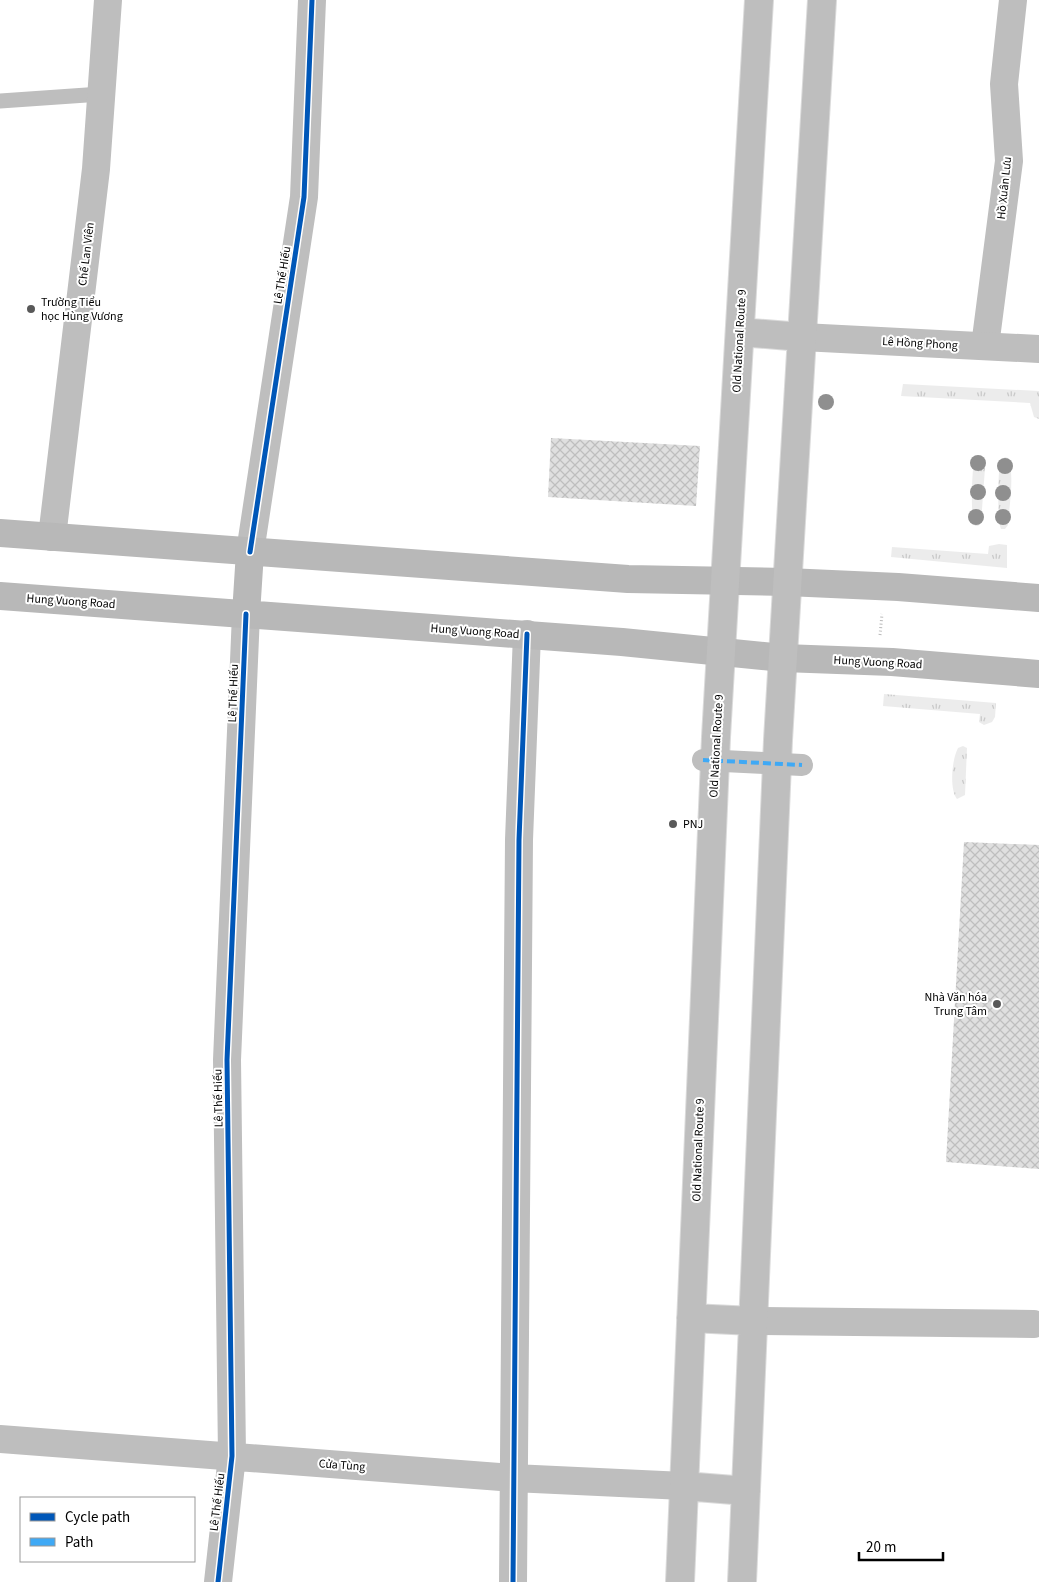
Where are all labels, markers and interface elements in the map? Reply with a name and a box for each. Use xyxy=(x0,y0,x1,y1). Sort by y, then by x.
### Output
street label: Hồ Xuân Lưu xyxy=(993,156,1016,220)
street label: Chế Lan Viên xyxy=(74,221,99,287)
street label: Lê Thế Hiếu xyxy=(270,245,295,305)
street label: Old National Route 9 xyxy=(728,289,751,393)
place label: Trường Tiểu học Hùng Vương xyxy=(41,294,123,325)
marker: Trường Tiểu học Hùng Vương xyxy=(25,303,37,315)
street label: Lê Hồng Phong xyxy=(882,333,958,354)
street label: Hung Vuong Road xyxy=(26,590,116,613)
street label: Hung Vuong Road xyxy=(430,620,520,643)
street label: Hung Vuong Road xyxy=(833,652,923,673)
street label: Lê Thế Hiếu xyxy=(224,663,243,723)
street label: Old National Route 9 xyxy=(705,694,728,798)
place label: PNJ xyxy=(683,816,703,833)
marker: PNJ xyxy=(667,818,679,830)
place label: Nhà Văn hóa Trung Tâm xyxy=(924,989,987,1020)
marker: Nhà Văn hóa Trung Tâm xyxy=(991,998,1003,1010)
street label: Lê Thế Hiếu xyxy=(209,1069,228,1127)
street label: Old National Route 9 xyxy=(688,1098,709,1202)
street label: Cửa Tùng xyxy=(318,1455,366,1476)
street label: Lê Thế Hiếu xyxy=(205,1472,230,1532)
legend xyxy=(20,1497,195,1562)
text: Cycle path xyxy=(65,1507,130,1528)
scale bar xyxy=(859,1530,943,1562)
text: Path xyxy=(65,1532,93,1553)
text: 20 m xyxy=(866,1537,896,1558)

